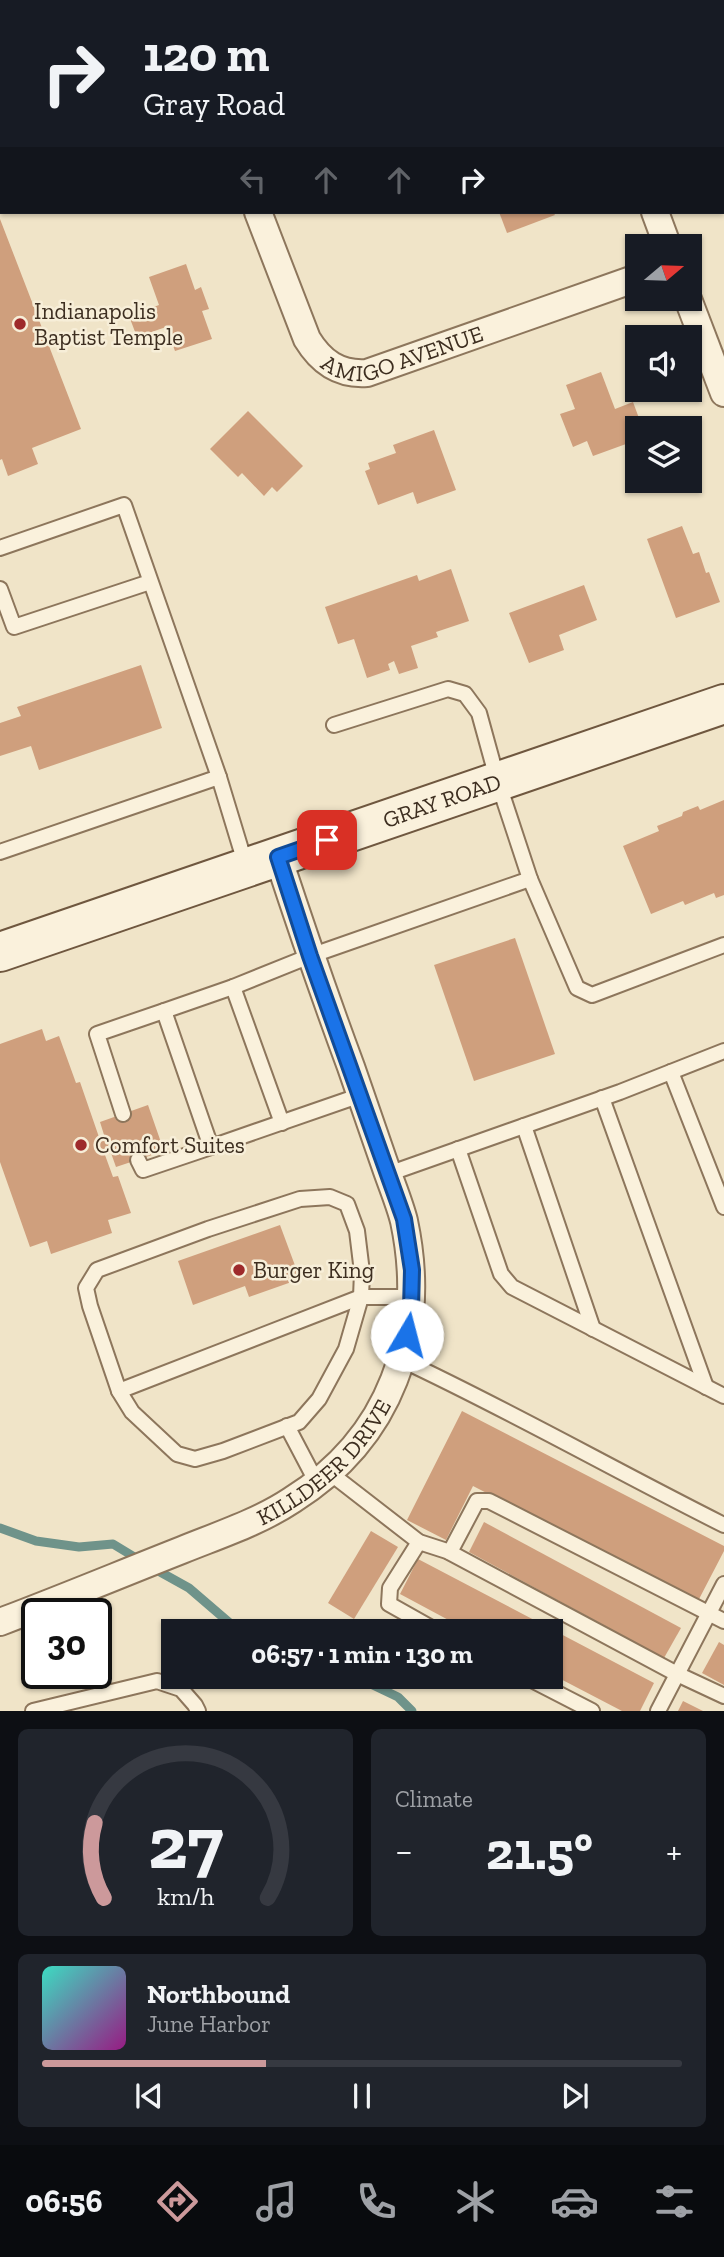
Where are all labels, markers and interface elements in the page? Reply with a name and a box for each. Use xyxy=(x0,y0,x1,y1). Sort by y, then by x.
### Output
text: 120 m xyxy=(143,25,269,84)
icon: right xyxy=(28,28,119,119)
text: Gray Road xyxy=(143,85,285,123)
icon: left xyxy=(234,161,272,199)
icon: ahead xyxy=(307,161,345,199)
icon: ahead xyxy=(380,161,418,199)
icon: right xyxy=(453,161,491,199)
north arrow xyxy=(625,234,702,312)
map controls xyxy=(625,234,702,493)
place label: Indianapolis Baptist Temple xyxy=(34,297,183,351)
marker: Indianapolis Baptist Temple xyxy=(12,316,28,332)
street label: AMIGO AVENUE xyxy=(316,319,487,388)
button: sound xyxy=(625,325,702,402)
button: layers xyxy=(625,416,702,493)
street label: GRAY ROAD xyxy=(379,767,505,834)
pin xyxy=(297,810,357,870)
icon: arrive xyxy=(308,821,346,859)
place label: Comfort Suites xyxy=(95,1131,245,1159)
marker: Comfort Suites xyxy=(73,1137,89,1153)
place label: Burger King xyxy=(253,1256,375,1284)
marker: Burger King xyxy=(231,1262,247,1278)
position arrow xyxy=(370,1298,444,1372)
street label: KILLDEER DRIVE xyxy=(252,1394,397,1531)
speed limit sign: 30 xyxy=(21,1598,112,1689)
text: 06:57 · 1 min · 130 m xyxy=(251,1638,473,1670)
text: Climate xyxy=(395,1785,473,1813)
text: 27 xyxy=(148,1800,223,1888)
text: 21.5° xyxy=(486,1820,593,1882)
text: − xyxy=(395,1828,413,1874)
text: + xyxy=(666,1828,682,1874)
text: km/h xyxy=(157,1881,214,1911)
text: Northbound xyxy=(147,1978,290,2010)
text: June Harbor xyxy=(147,2010,271,2038)
icon: previous xyxy=(130,2077,168,2115)
icon: pause xyxy=(343,2077,381,2115)
icon: next xyxy=(556,2077,594,2115)
icon: directions xyxy=(153,2177,202,2226)
icon: music xyxy=(252,2177,301,2226)
icon: phone xyxy=(352,2177,401,2226)
icon: climate xyxy=(451,2177,500,2226)
icon: car xyxy=(550,2177,599,2226)
icon: filters xyxy=(650,2177,699,2226)
text: 06:56 xyxy=(25,2182,103,2220)

